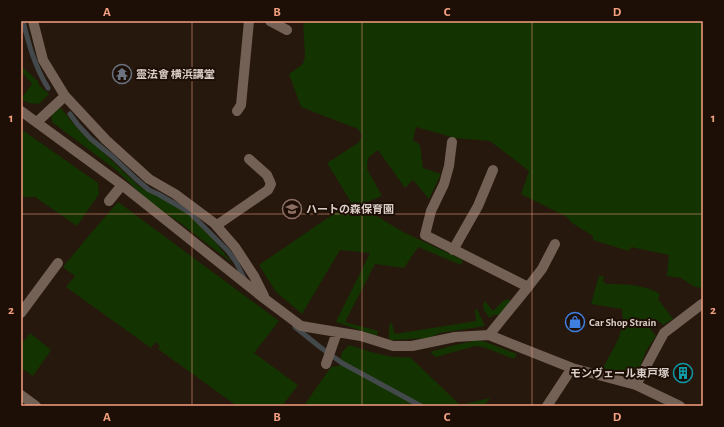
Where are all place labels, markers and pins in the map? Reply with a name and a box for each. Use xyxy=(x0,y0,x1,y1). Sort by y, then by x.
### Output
temple icon: 靈法會 横浜講堂 xyxy=(111,63,133,85)
place label: 靈法會 横浜講堂 xyxy=(136,68,215,80)
school or university icon: ハートの森保育園 xyxy=(281,198,303,220)
place label: ハートの森保育園 xyxy=(306,203,394,215)
shop icon: Car Shop Strain xyxy=(564,311,586,333)
place label: Car Shop Strain xyxy=(589,317,657,328)
building icon: モンヴェール東戸塚 xyxy=(672,362,694,384)
place label: モンヴェール東戸塚 xyxy=(570,367,670,379)

